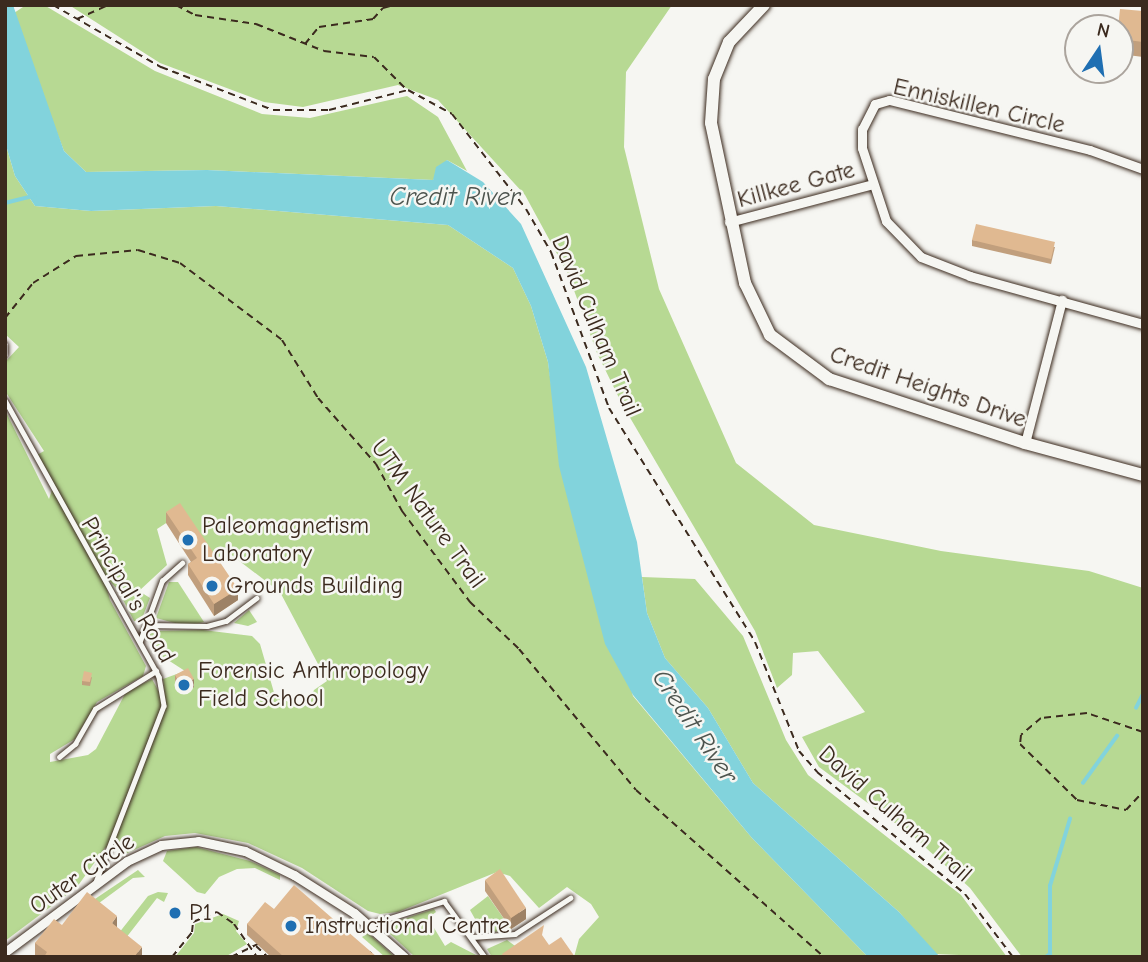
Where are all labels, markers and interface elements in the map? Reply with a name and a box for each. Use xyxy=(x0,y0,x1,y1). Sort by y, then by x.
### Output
north arrow xyxy=(1064,14,1134,84)
text: N xyxy=(1095,18,1112,43)
street label: Enniskillen Circle xyxy=(890,72,1068,140)
street label: Killkee Gate xyxy=(734,156,858,214)
water label: Credit River xyxy=(390,182,520,214)
street label: David Culham Trail xyxy=(545,231,647,421)
street label: Credit Heights Drive xyxy=(826,340,1030,434)
street label: UTM Nature Trail xyxy=(364,434,492,594)
street label: Principal's Road xyxy=(75,512,181,668)
place label: Paleomagnetism Laboratory xyxy=(202,512,369,568)
marker: Paleomagnetism Laboratory xyxy=(180,532,196,548)
place label: Grounds Building xyxy=(226,572,403,600)
marker: Grounds Building xyxy=(204,578,220,594)
place label: Forensic Anthropology Field School xyxy=(198,657,428,713)
water label: Credit River xyxy=(645,664,743,790)
marker: Forensic Anthropology Field School xyxy=(176,677,192,693)
street label: David Culham Trail xyxy=(812,740,978,888)
street label: Outer Circle xyxy=(24,827,140,921)
place label: P1 xyxy=(189,899,212,927)
marker: P1 xyxy=(167,905,183,921)
place label: Instructional Centre xyxy=(305,912,510,940)
marker: Instructional Centre xyxy=(283,918,299,934)

